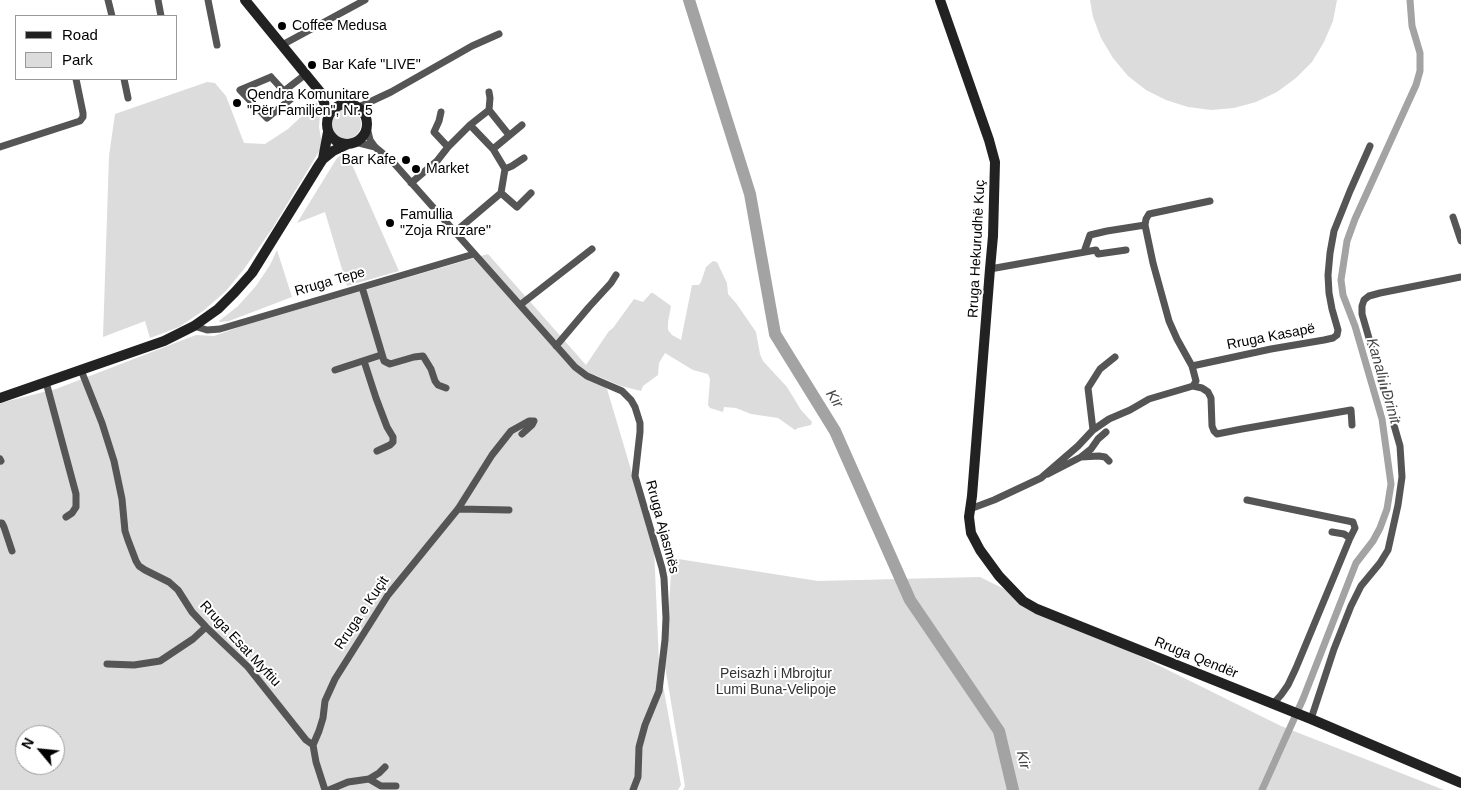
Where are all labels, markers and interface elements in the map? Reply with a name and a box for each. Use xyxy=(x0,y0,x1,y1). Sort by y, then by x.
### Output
legend xyxy=(15,15,178,80)
place label: Coffee Medusa xyxy=(292,18,387,34)
marker: Coffee Medusa xyxy=(276,20,288,32)
text: Road xyxy=(62,26,98,43)
text: Park xyxy=(62,51,93,68)
place label: Bar Kafe "LIVE" xyxy=(322,57,421,73)
marker: Bar Kafe "LIVE" xyxy=(306,59,318,71)
place label: Qendra Komunitare "Për Familjen", Nr. 5 xyxy=(247,87,373,120)
marker: Qendra Komunitare "Për Familjen", Nr. 5 xyxy=(231,97,243,109)
place label: Bar Kafe xyxy=(342,152,396,168)
marker: Bar Kafe xyxy=(400,154,412,166)
place label: Market xyxy=(426,161,469,177)
marker: Market xyxy=(410,163,422,175)
street label: Rruga Hekurudhë Kuç xyxy=(965,179,989,319)
place label: Famullia "Zoja Rruzare" xyxy=(400,207,491,240)
marker: Famullia "Zoja Rruzare" xyxy=(384,217,396,229)
street label: Rruga Tepe xyxy=(293,264,367,300)
street label: Rruga Kasapë xyxy=(1225,320,1317,354)
water label: Kanali i Drinit xyxy=(1362,336,1404,426)
water label: Kir xyxy=(822,386,846,412)
street label: Rruga Ajasmës xyxy=(642,479,682,575)
street label: Rruga e Kuçit xyxy=(331,573,393,653)
street label: Rruga Esat Myftiu xyxy=(196,598,284,690)
street label: Rruga Qendër xyxy=(1152,634,1240,682)
park label: Peisazh i Mbrojtur Lumi Buna-Velipoje xyxy=(716,666,836,699)
north arrow xyxy=(15,725,65,775)
text: N xyxy=(18,735,37,752)
water label: Kir xyxy=(1012,749,1034,771)

